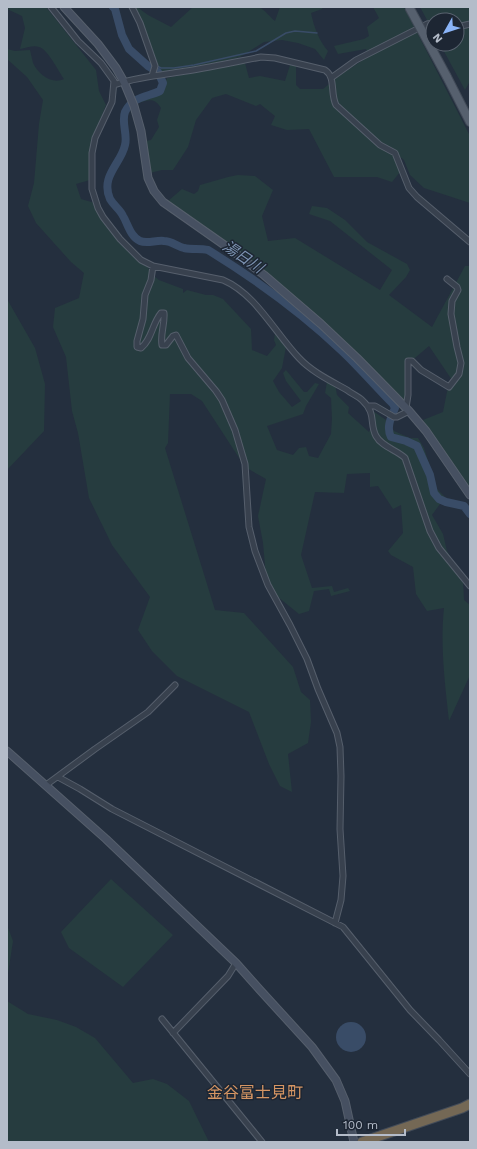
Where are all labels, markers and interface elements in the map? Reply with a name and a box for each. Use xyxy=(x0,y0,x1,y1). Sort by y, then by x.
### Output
north arrow xyxy=(425,12,465,52)
text: N xyxy=(430,31,445,45)
water label: 湯日川 xyxy=(219,237,268,278)
district label: 金谷富士見町 xyxy=(207,1083,303,1102)
scale bar xyxy=(337,1111,405,1137)
text: 100 m xyxy=(343,1118,378,1132)

